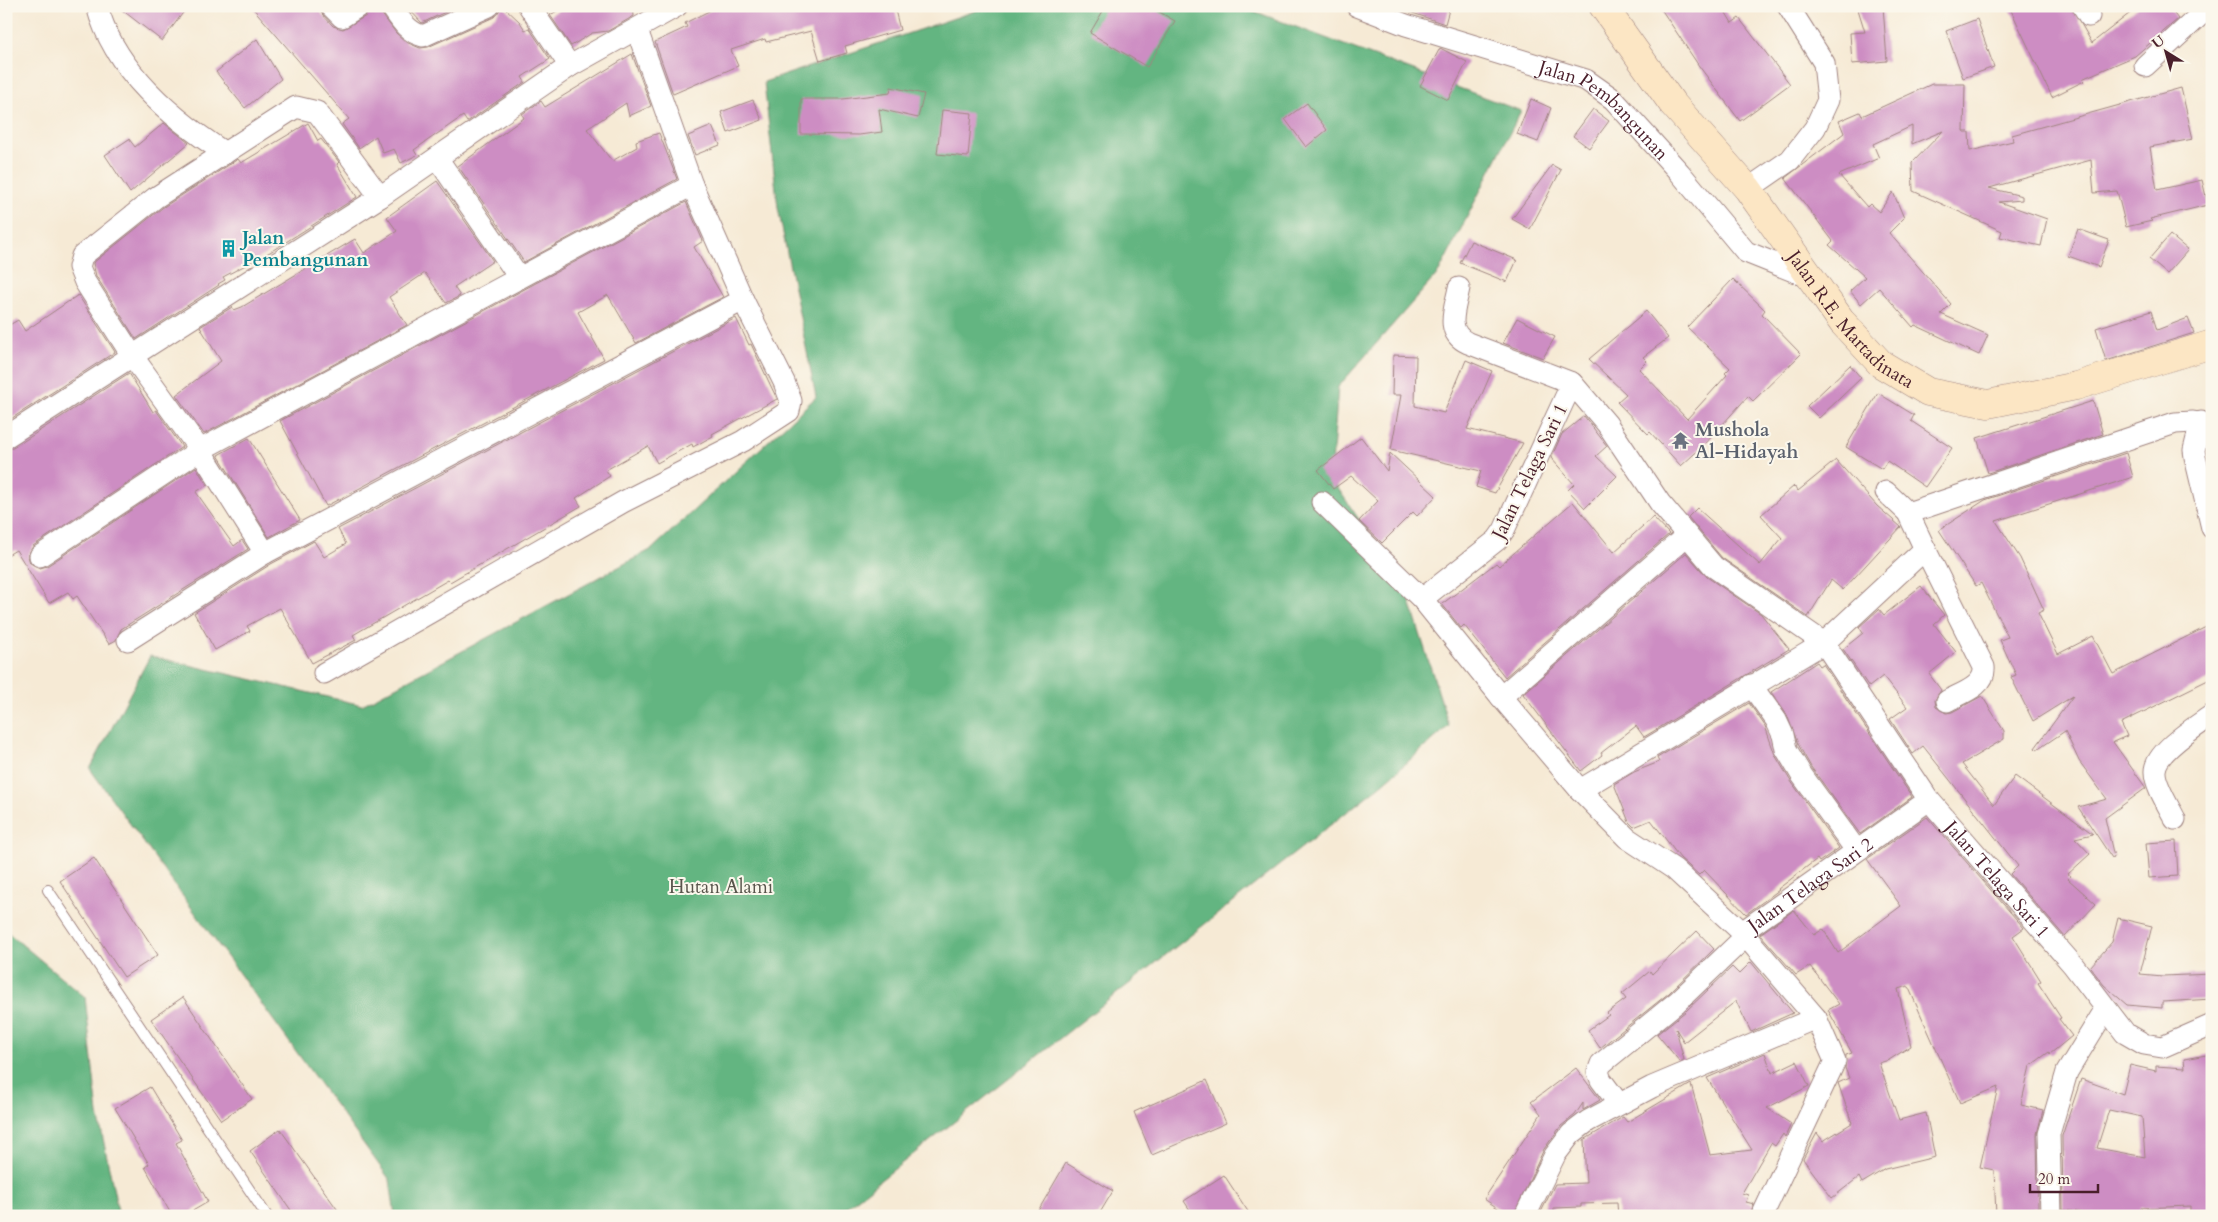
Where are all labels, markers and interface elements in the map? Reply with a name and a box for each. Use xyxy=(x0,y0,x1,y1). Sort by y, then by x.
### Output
north arrow xyxy=(2140,28,2190,78)
text: U xyxy=(2148,31,2169,53)
street label: Jalan Pembangunan xyxy=(1533,53,1674,166)
place label: Jalan Pembangunan xyxy=(239,225,369,273)
building icon: Jalan Pembangunan xyxy=(218,238,238,258)
street label: Jalan R.E. Martadinata xyxy=(1780,243,1919,395)
street label: Jalan Telaga Sari 1 xyxy=(1484,399,1574,546)
place label: Mushola Al-Hidayah xyxy=(1695,417,1799,465)
temple icon: Mushola Al-Hidayah xyxy=(1671,430,1691,450)
street label: Jalan Telaga Sari 1 xyxy=(1937,813,2056,944)
street label: Jalan Telaga Sari 2 xyxy=(1740,831,1879,940)
park label: Hutan Alami xyxy=(669,874,773,900)
scale bar xyxy=(2030,1162,2098,1194)
text: 20 m xyxy=(2038,1169,2070,1189)

